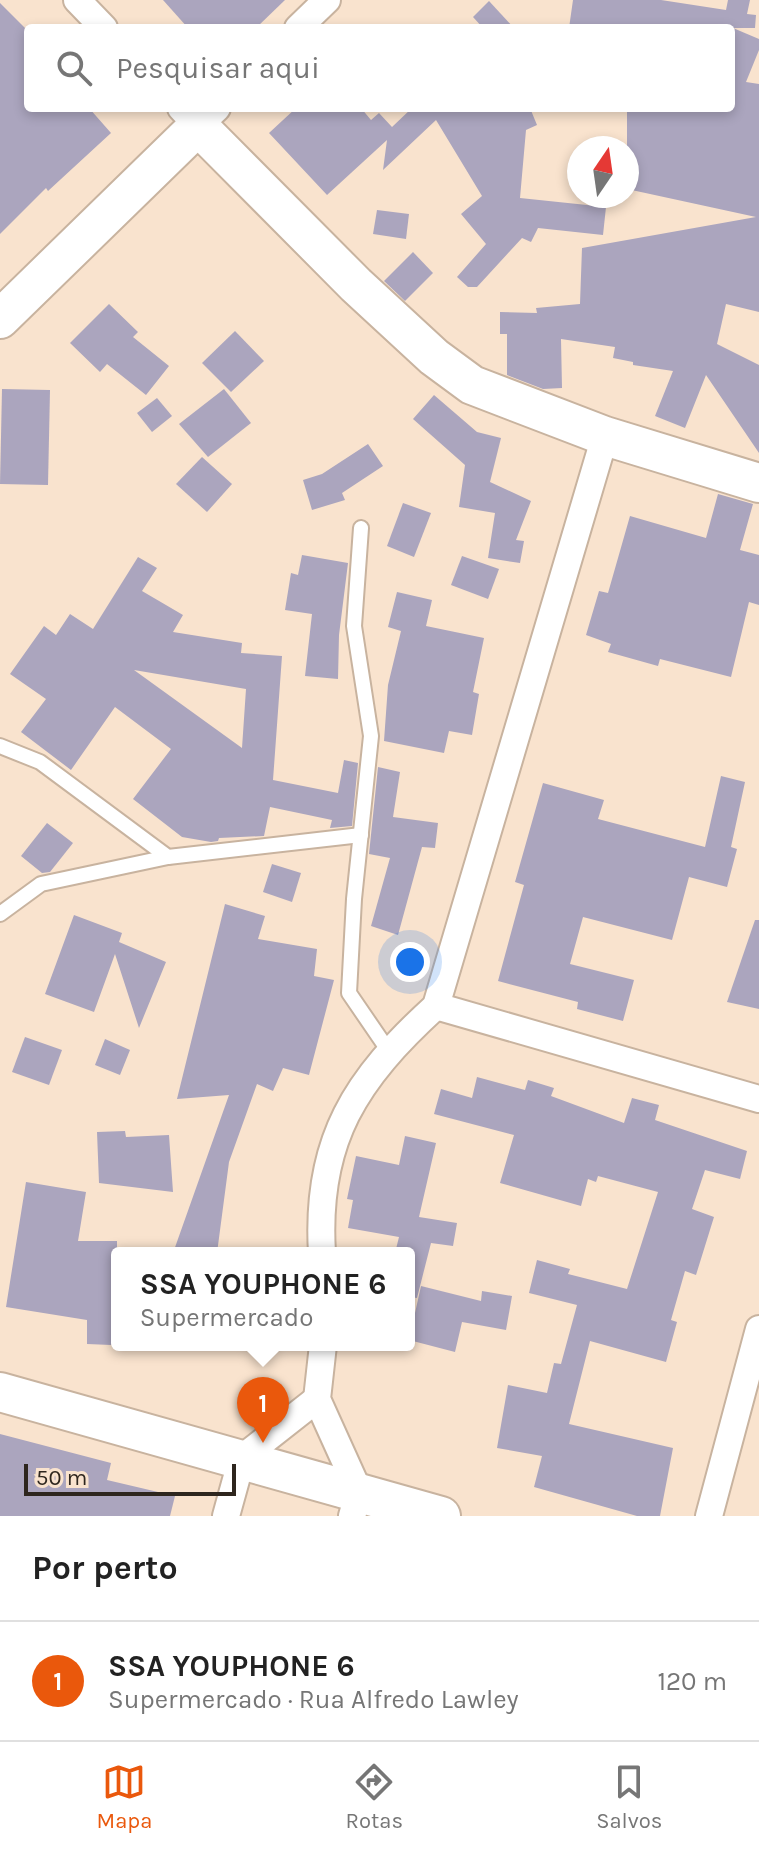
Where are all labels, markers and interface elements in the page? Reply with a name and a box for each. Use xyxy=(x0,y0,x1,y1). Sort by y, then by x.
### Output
search box xyxy=(24,24,735,112)
icon: search xyxy=(52,46,96,90)
text: Pesquisar aqui xyxy=(116,50,320,86)
north arrow xyxy=(567,136,639,208)
your location xyxy=(390,942,430,982)
popup xyxy=(111,1247,415,1351)
text: SSA YOUPHONE 6 xyxy=(140,1266,386,1302)
text: Supermercado xyxy=(140,1302,313,1333)
pin: 1 xyxy=(237,1377,289,1443)
scale bar xyxy=(24,1460,236,1496)
text: 50 m xyxy=(36,1465,87,1491)
text: Por perto xyxy=(32,1548,178,1588)
text: SSA YOUPHONE 6 xyxy=(108,1648,355,1684)
text: 1 xyxy=(53,1666,63,1697)
text: 120 m xyxy=(657,1666,727,1697)
text: Supermercado · Rua Alfredo Lawley xyxy=(108,1684,519,1715)
tab: Mapa xyxy=(97,1760,152,1834)
tab: Rotas xyxy=(346,1760,403,1834)
tab: Salvos xyxy=(596,1760,662,1834)

